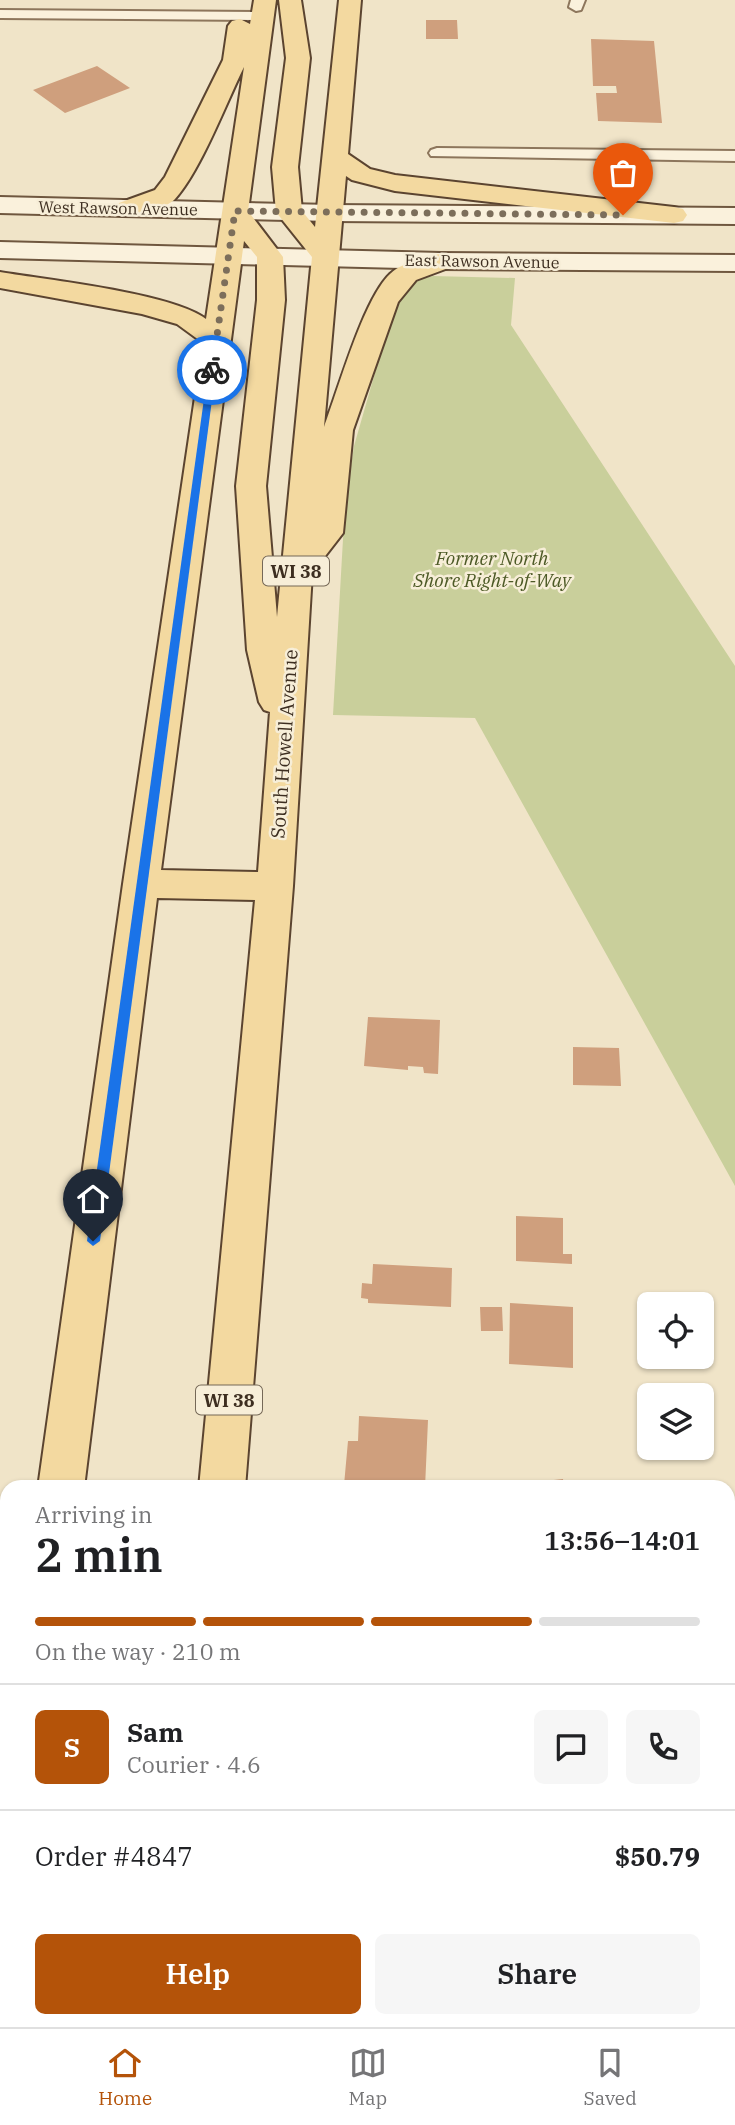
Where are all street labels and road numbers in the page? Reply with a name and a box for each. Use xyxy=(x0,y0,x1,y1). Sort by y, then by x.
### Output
street label: West Rawson Avenue xyxy=(38,197,198,219)
street label: East Rawson Avenue xyxy=(404,250,560,272)
road number: WI 38 xyxy=(263,556,329,586)
street label: South Howell Avenue xyxy=(265,649,303,839)
road number: WI 38 xyxy=(196,1386,262,1414)

